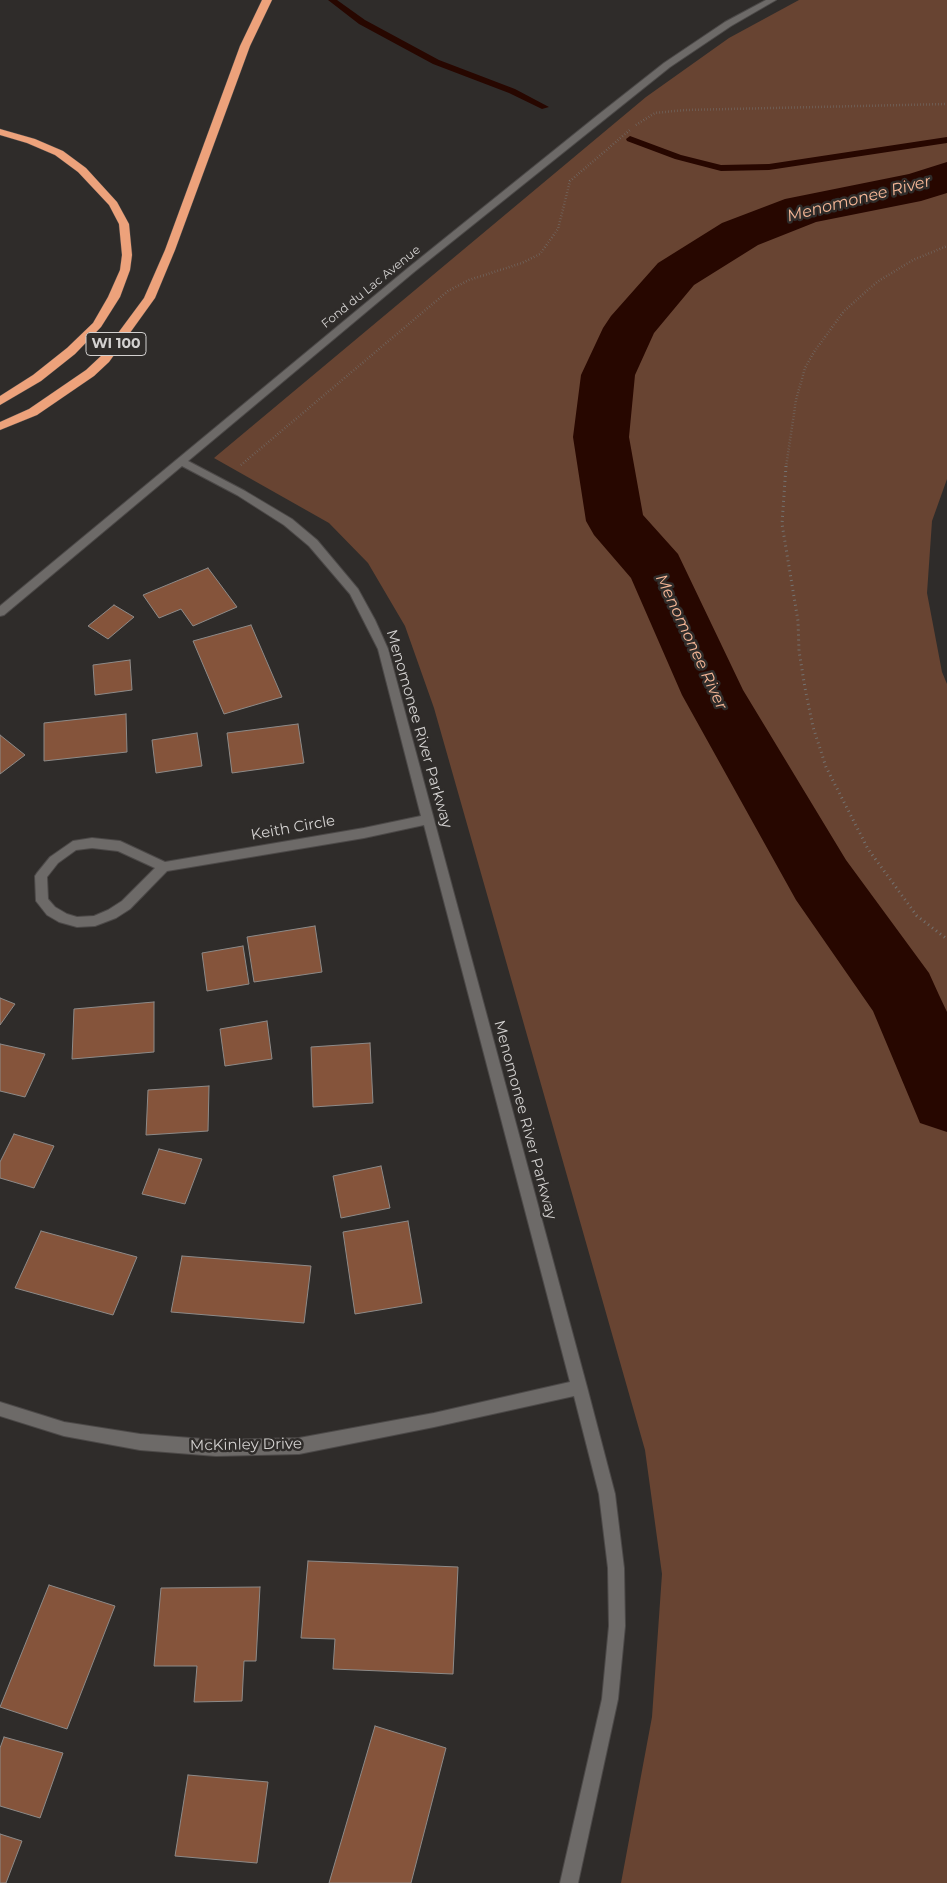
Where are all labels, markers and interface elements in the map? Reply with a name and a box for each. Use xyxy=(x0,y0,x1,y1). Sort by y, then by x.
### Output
water label: Menomonee River xyxy=(785,172,933,226)
street label: Fond du Lac Avenue xyxy=(319,243,423,331)
road number: WI 100 xyxy=(86,332,146,356)
water label: Menomonee River xyxy=(651,571,731,713)
street label: Menomonee River Parkway xyxy=(382,628,456,830)
street label: Keith Circle xyxy=(249,812,337,844)
street label: Menomonee River Parkway xyxy=(490,1018,560,1222)
street label: McKinley Drive xyxy=(190,1435,302,1455)

